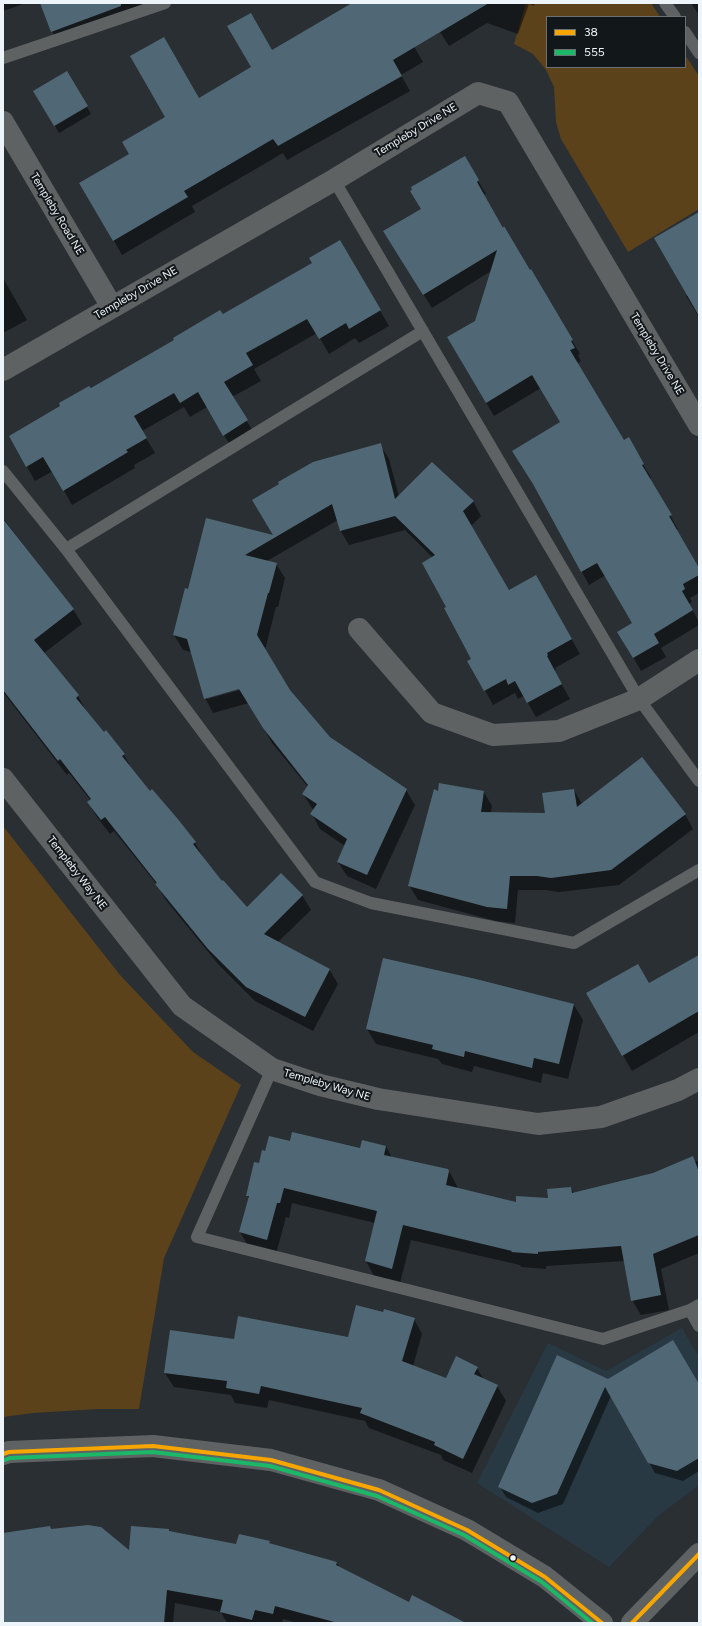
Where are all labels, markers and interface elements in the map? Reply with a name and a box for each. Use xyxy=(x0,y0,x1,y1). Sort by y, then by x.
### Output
legend xyxy=(546,16,686,68)
text: 38 xyxy=(584,25,598,39)
text: 555 xyxy=(584,45,605,59)
street label: Templeby Drive NE xyxy=(372,100,460,160)
street label: Templeby Road NE xyxy=(27,171,87,257)
street label: Templeby Drive NE xyxy=(92,264,180,322)
street label: Templeby Drive NE xyxy=(627,310,687,398)
street label: Templeby Way NE xyxy=(44,834,110,912)
street label: Templeby Way NE xyxy=(282,1066,372,1104)
unlabelled marker xyxy=(508,1553,518,1563)

